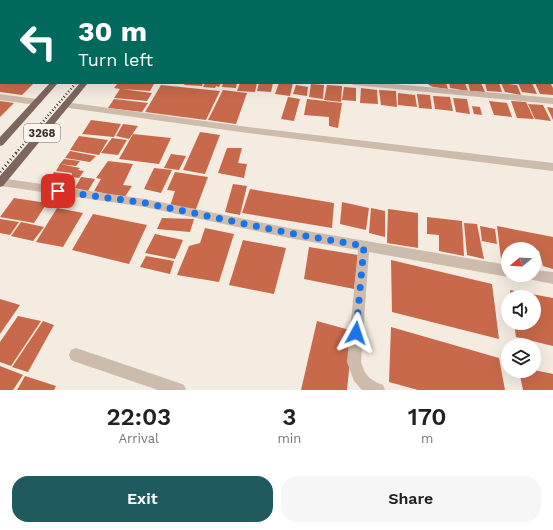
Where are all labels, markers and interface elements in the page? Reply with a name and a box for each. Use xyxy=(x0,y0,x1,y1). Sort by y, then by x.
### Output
text: 30 m xyxy=(78,15,147,48)
icon: left xyxy=(12,16,64,68)
text: Turn left xyxy=(78,49,153,70)
road number: 3268 xyxy=(24,124,60,142)
pin xyxy=(41,174,75,208)
icon: arrive xyxy=(47,180,69,202)
north arrow xyxy=(501,242,541,282)
map controls xyxy=(501,242,541,378)
button: sound xyxy=(501,290,541,330)
position arrow xyxy=(335,312,377,354)
button: layers xyxy=(501,338,541,378)
text: 22:03 xyxy=(106,403,171,431)
text: 3 xyxy=(282,403,296,431)
text: 170 xyxy=(408,403,447,431)
text: Arrival xyxy=(118,431,159,446)
text: min xyxy=(277,431,301,446)
text: m xyxy=(421,431,433,446)
button: Exit xyxy=(12,476,273,522)
button: Share xyxy=(281,476,541,522)

